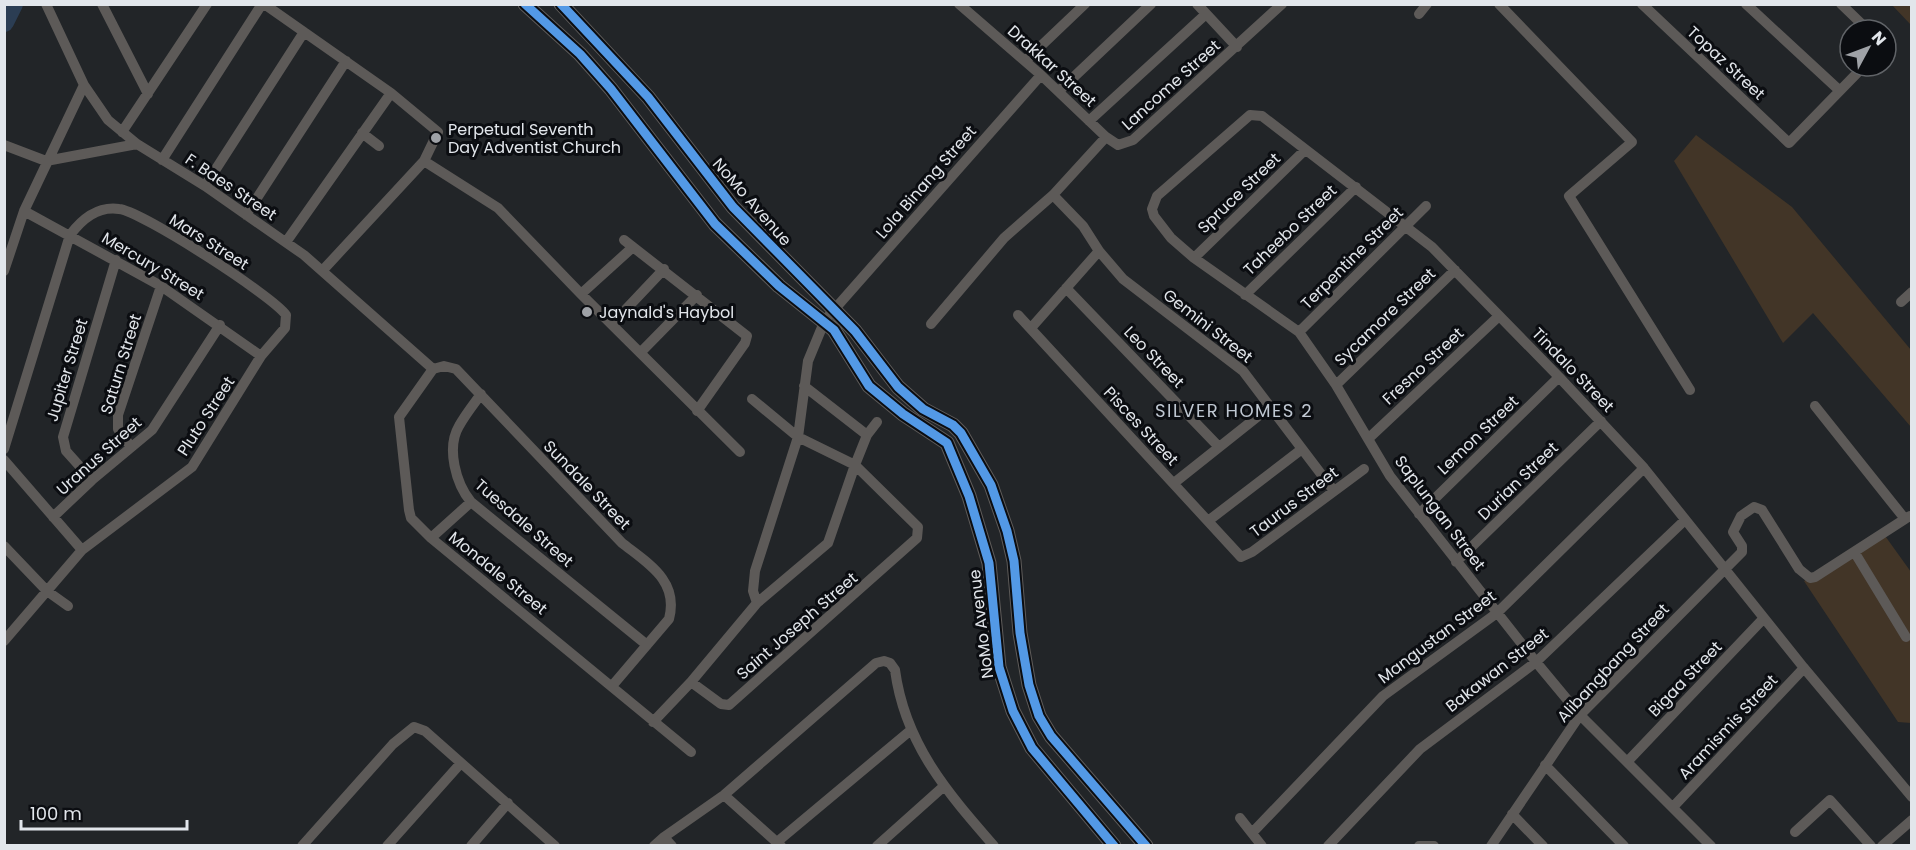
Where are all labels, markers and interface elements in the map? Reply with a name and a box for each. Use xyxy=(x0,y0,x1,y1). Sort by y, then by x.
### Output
north arrow xyxy=(1838,18,1898,78)
street label: Drakkar Street xyxy=(1003,20,1102,112)
street label: Topaz Street xyxy=(1682,21,1770,105)
text: N xyxy=(1866,26,1892,51)
street label: Lancome Street xyxy=(1117,34,1225,136)
place label: Perpetual Seventh Day Adventist Church xyxy=(448,118,621,159)
street label: Lola Binang Street xyxy=(870,120,982,244)
marker: Perpetual Seventh Day Adventist Church xyxy=(429,131,443,145)
street label: Spruce Street xyxy=(1192,147,1286,238)
street label: F. Baes Street xyxy=(181,148,281,226)
street label: NoMo Avenue xyxy=(707,153,797,251)
street label: Taheebo Street xyxy=(1238,179,1342,281)
street label: Terpentine Street xyxy=(1296,201,1409,314)
street label: Mars Street xyxy=(165,208,253,276)
street label: Mercury Street xyxy=(97,226,209,306)
street label: Sycamore Street xyxy=(1329,263,1441,371)
street label: Gemini Street xyxy=(1158,284,1258,368)
place label: Jaynald's Haybol xyxy=(599,301,734,324)
marker: Jaynald's Haybol xyxy=(580,305,594,319)
street label: Saturn Street xyxy=(95,311,147,417)
street label: Jupiter Street xyxy=(40,316,94,424)
street label: Leo Street xyxy=(1119,321,1190,393)
street label: Fresno Street xyxy=(1377,322,1469,410)
street label: Tindalo Street xyxy=(1527,323,1620,418)
street label: Pluto Street xyxy=(172,372,240,460)
street label: Pisces Street xyxy=(1098,381,1184,471)
street label: Lemon Street xyxy=(1432,390,1524,480)
district label: SILVER HOMES 2 xyxy=(1155,398,1313,423)
street label: Uranus Street xyxy=(51,411,147,501)
street label: Sundale Street xyxy=(538,435,636,535)
street label: Durian Street xyxy=(1473,437,1563,525)
street label: Saplungan Street xyxy=(1389,451,1491,575)
street label: Taurus Street xyxy=(1245,461,1343,543)
street label: Tuesdale Street xyxy=(470,474,578,572)
street label: Mondale Street xyxy=(444,526,552,620)
street label: Saint Joseph Street xyxy=(731,567,863,685)
street label: NoMo Avenue xyxy=(963,568,999,680)
street label: Mangustan Street xyxy=(1373,585,1501,689)
street label: Alibangbang Street xyxy=(1552,598,1674,728)
street label: Bakawan Street xyxy=(1441,622,1553,718)
street label: Bigaa Street xyxy=(1643,636,1727,722)
street label: Aramismis Street xyxy=(1673,669,1783,785)
scale bar xyxy=(21,793,188,831)
text: 100 m xyxy=(30,801,82,826)

